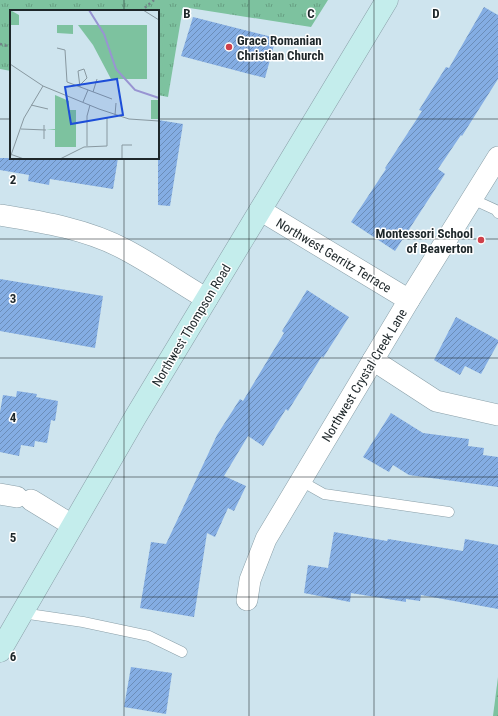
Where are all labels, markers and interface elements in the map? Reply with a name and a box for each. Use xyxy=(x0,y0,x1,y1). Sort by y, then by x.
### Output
text: B xyxy=(183,6,191,21)
text: C xyxy=(307,6,315,21)
text: D xyxy=(432,6,440,21)
inset map xyxy=(10,10,159,159)
place label: Grace Romanian Christian Church xyxy=(237,33,324,63)
marker: Grace Romanian Christian Church xyxy=(224,42,234,52)
text: 2 xyxy=(10,172,17,187)
street label: Northwest Gerritz Terrace xyxy=(274,215,394,296)
place label: Montessori School of Beaverton xyxy=(376,226,473,256)
marker: Montessori School of Beaverton xyxy=(476,235,486,245)
street label: Northwest Thompson Road xyxy=(149,262,234,389)
text: 3 xyxy=(10,291,16,306)
street label: Northwest Crystal Creek Lane xyxy=(319,306,410,444)
text: 4 xyxy=(10,410,17,425)
text: 5 xyxy=(10,530,17,545)
text: 6 xyxy=(10,649,17,664)

